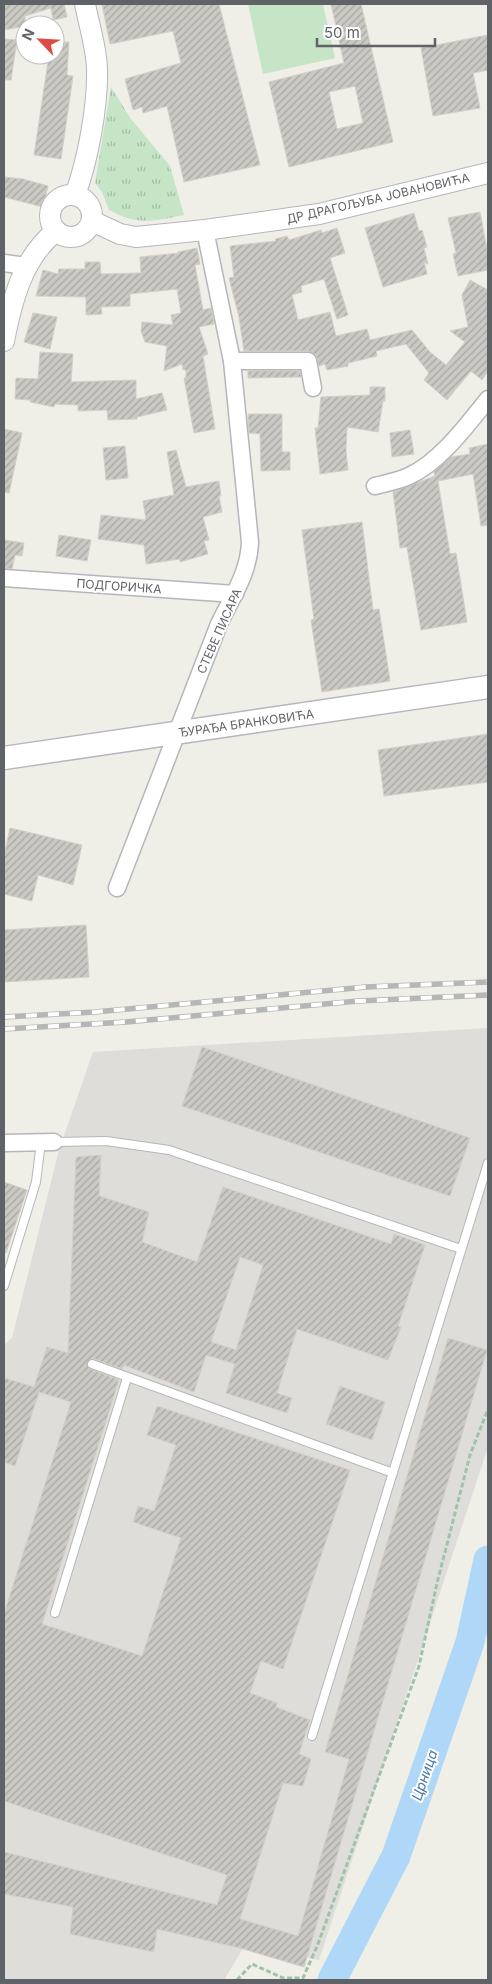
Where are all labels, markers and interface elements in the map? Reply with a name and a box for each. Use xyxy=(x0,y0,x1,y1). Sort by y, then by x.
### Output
north arrow xyxy=(15,15,65,65)
scale bar xyxy=(317,15,434,47)
text: 50 m xyxy=(324,23,360,42)
text: N xyxy=(18,26,38,43)
street label: ДР ДРАГОЉУБА ЈОВАНОВИЋА xyxy=(285,170,471,226)
street label: ПОДГОРИЧКА xyxy=(76,576,162,596)
street label: СТЕВЕ ПИСАРА xyxy=(193,586,245,676)
street label: ЂУРАЂА БРАНКОВИЋА xyxy=(177,706,315,740)
water label: Црница xyxy=(407,1747,441,1802)

